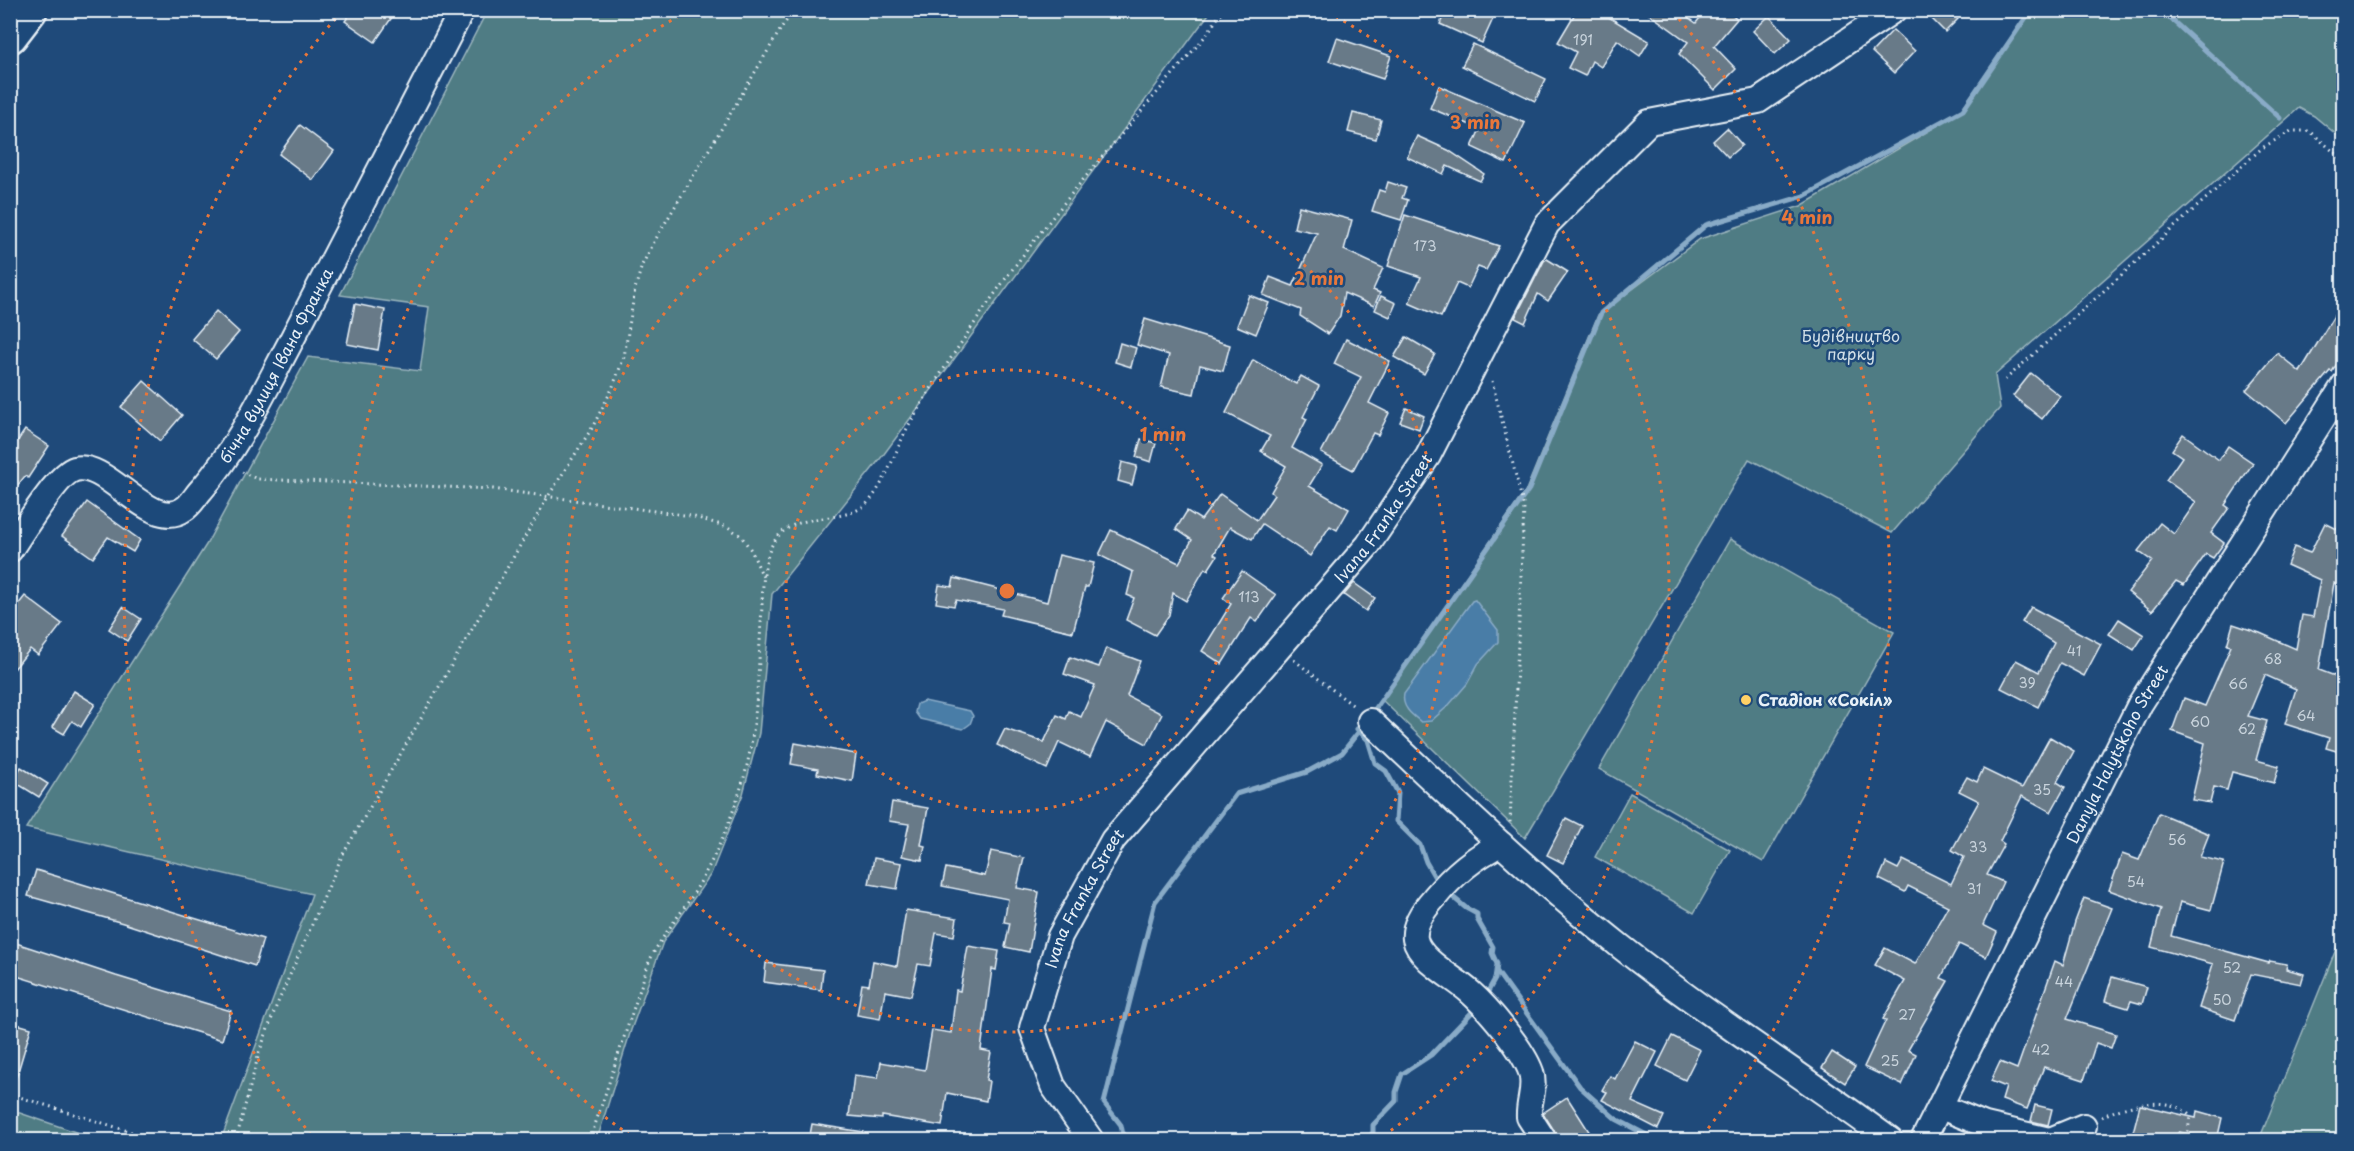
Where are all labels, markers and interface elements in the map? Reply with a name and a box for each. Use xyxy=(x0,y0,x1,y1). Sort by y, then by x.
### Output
house number: 191 xyxy=(1573,29,1593,50)
text: 3 min xyxy=(1450,108,1500,135)
text: 4 min xyxy=(1781,203,1833,230)
house number: 173 xyxy=(1413,235,1437,256)
street label: бічна вулиця Івана Франка xyxy=(212,263,338,468)
text: 2 min xyxy=(1294,264,1344,291)
park label: Будівництво парку xyxy=(1802,323,1900,365)
text: 1 min xyxy=(1140,420,1186,447)
street label: Ivana Franka Street xyxy=(1328,448,1438,588)
centre of rings xyxy=(997,581,1017,601)
house number: 113 xyxy=(1238,586,1260,607)
house number: 41 xyxy=(2067,640,2081,661)
house number: 68 xyxy=(2264,648,2282,669)
street label: Danyla Halytskoho Street xyxy=(2059,659,2174,847)
house number: 39 xyxy=(2018,672,2036,693)
house number: 66 xyxy=(2228,673,2248,694)
place label: Стадіон «Сокіл» xyxy=(1758,687,1893,711)
marker: Стадіон «Сокіл» xyxy=(1739,693,1753,707)
house number: 64 xyxy=(2296,705,2316,726)
house number: 60 xyxy=(2190,711,2210,732)
house number: 62 xyxy=(2238,718,2256,739)
house number: 35 xyxy=(2033,779,2051,800)
street label: Ivana Franka Street xyxy=(1038,822,1129,971)
house number: 56 xyxy=(2168,829,2187,850)
house number: 33 xyxy=(1969,836,1987,857)
house number: 54 xyxy=(2127,871,2145,892)
house number: 31 xyxy=(1967,878,1981,899)
house number: 52 xyxy=(2223,957,2241,978)
house number: 44 xyxy=(2055,971,2073,992)
house number: 50 xyxy=(2212,989,2232,1010)
house number: 27 xyxy=(1898,1004,1916,1025)
house number: 42 xyxy=(2032,1039,2050,1060)
house number: 25 xyxy=(1881,1050,1899,1071)

